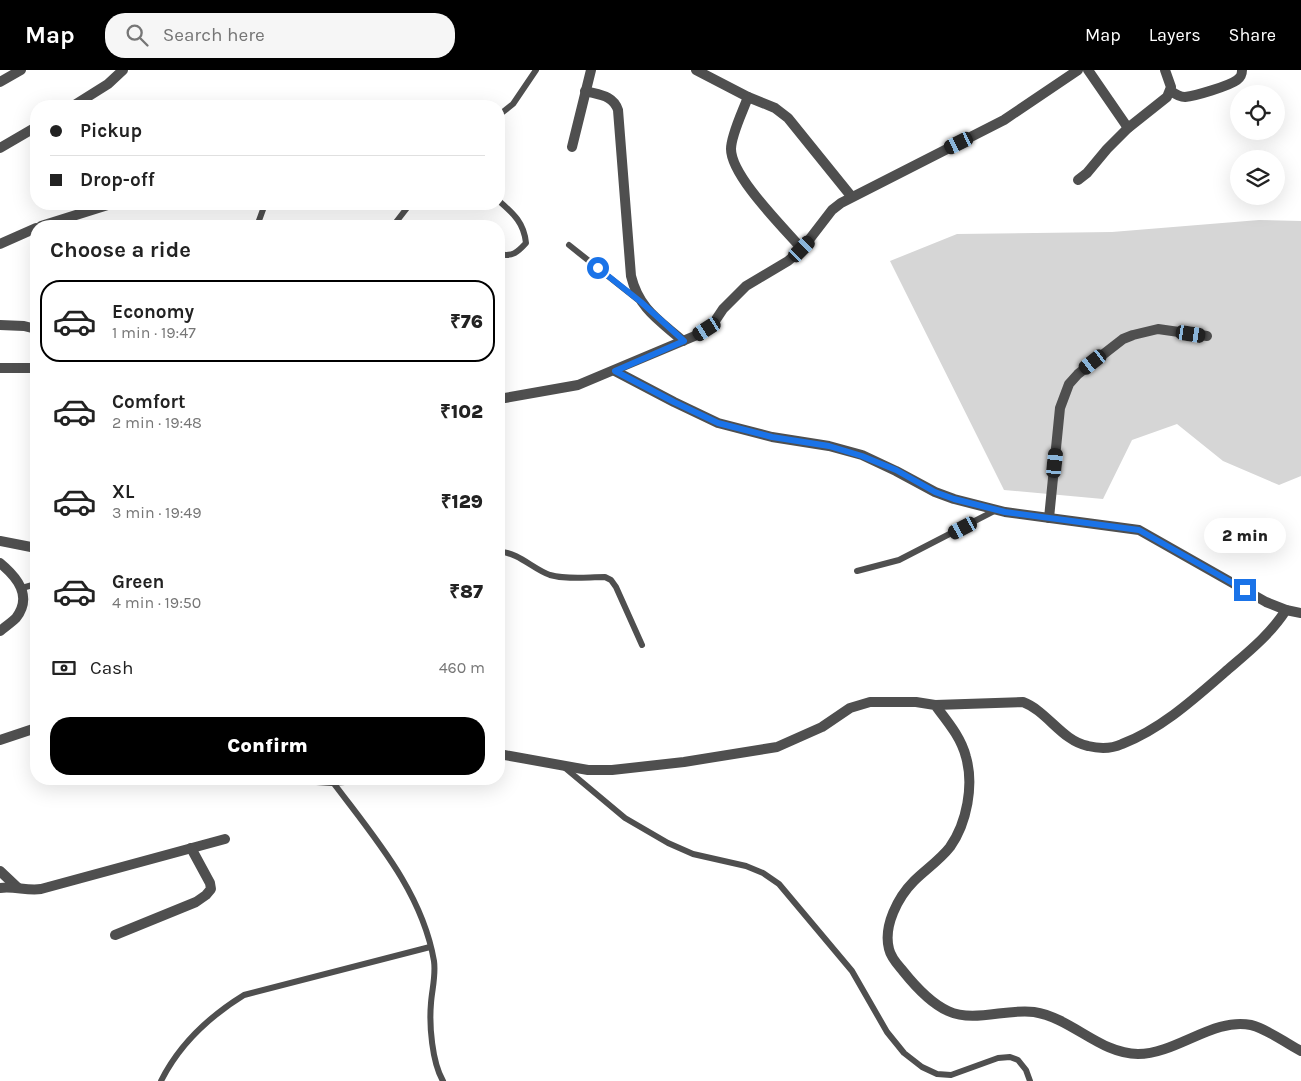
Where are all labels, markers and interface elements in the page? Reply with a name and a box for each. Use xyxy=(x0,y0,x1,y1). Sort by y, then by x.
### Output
search box xyxy=(105,13,455,58)
text: Map xyxy=(25,21,75,49)
icon: search xyxy=(123,21,151,49)
text: Search here xyxy=(163,24,265,46)
text: Map xyxy=(1085,24,1121,46)
text: Layers xyxy=(1149,24,1201,46)
text: Share xyxy=(1229,24,1276,46)
map controls xyxy=(1230,85,1285,205)
button: locate xyxy=(1230,85,1285,140)
text: Pickup xyxy=(80,120,142,142)
car xyxy=(942,130,975,156)
button: layers xyxy=(1230,150,1285,205)
text: Drop-off xyxy=(80,169,155,191)
car xyxy=(786,233,817,265)
text: Choose a ride xyxy=(50,237,191,263)
route start xyxy=(587,257,609,279)
icon: car xyxy=(52,299,97,344)
text: Economy xyxy=(112,301,194,323)
text: ₹76 xyxy=(450,311,483,333)
car xyxy=(690,315,723,343)
text: 1 min · 19:47 xyxy=(112,323,196,342)
car xyxy=(1175,324,1206,344)
car xyxy=(1076,347,1109,377)
icon: car xyxy=(52,389,97,434)
text: Comfort xyxy=(112,391,186,413)
text: ₹102 xyxy=(440,401,483,423)
text: 2 min · 19:48 xyxy=(112,413,202,432)
car xyxy=(1045,447,1064,479)
icon: car xyxy=(52,479,97,524)
text: XL xyxy=(112,481,134,503)
text: ₹129 xyxy=(441,491,483,513)
text: 3 min · 19:49 xyxy=(112,503,202,522)
car xyxy=(946,514,979,542)
callout: 2 min xyxy=(1204,518,1286,552)
text: 2 min xyxy=(1222,526,1268,545)
icon: car xyxy=(52,569,97,614)
text: Green xyxy=(112,571,164,593)
route end xyxy=(1234,579,1256,601)
text: ₹87 xyxy=(449,581,483,603)
text: 4 min · 19:50 xyxy=(112,593,201,612)
icon: cash xyxy=(50,654,78,682)
text: Cash xyxy=(90,657,134,679)
text: 460 m xyxy=(439,658,485,677)
button: Confirm xyxy=(50,717,485,775)

